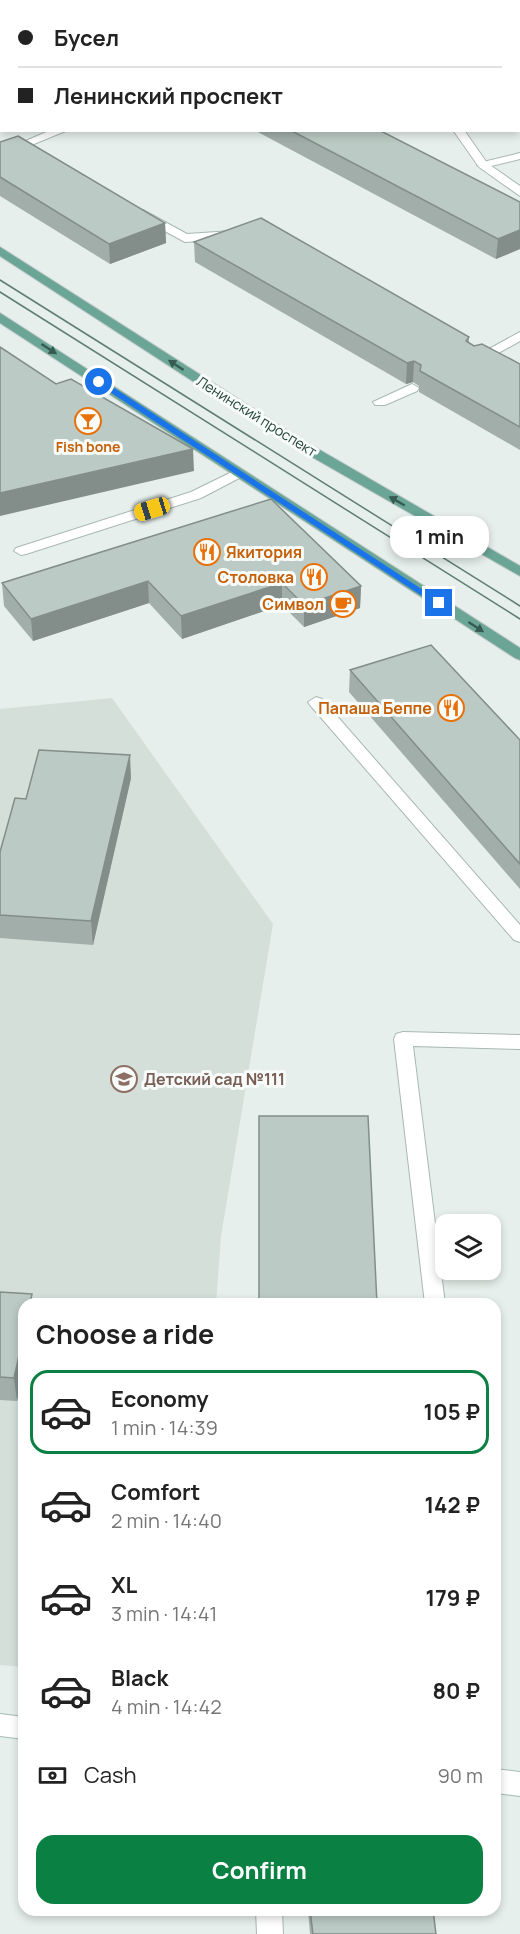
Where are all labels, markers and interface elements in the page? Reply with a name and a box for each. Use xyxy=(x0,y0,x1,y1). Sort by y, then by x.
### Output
text: Бусел xyxy=(54,23,119,53)
text: Ленинский проспект xyxy=(54,81,283,111)
one-way arrow xyxy=(41,343,57,354)
one-way arrow xyxy=(169,359,185,371)
route start xyxy=(85,368,112,395)
street label: Ленинский проспект xyxy=(193,371,321,461)
bar icon: Fish bone xyxy=(73,406,103,436)
place label: Fish bone xyxy=(56,437,120,456)
car xyxy=(132,495,172,523)
one-way arrow xyxy=(389,495,405,506)
callout: 1 min xyxy=(390,516,488,558)
text: 1 min xyxy=(415,523,464,550)
restaurant icon: Якитория xyxy=(192,537,222,567)
place label: Якитория xyxy=(226,541,302,563)
restaurant icon: Столовка xyxy=(299,562,329,592)
place label: Столовка xyxy=(218,566,294,588)
cafe icon: Символ xyxy=(328,589,358,619)
route end xyxy=(425,589,452,616)
place label: Символ xyxy=(262,593,324,615)
one-way arrow xyxy=(468,621,484,632)
restaurant icon: Папаша Беппе xyxy=(436,693,466,723)
place label: Папаша Беппе xyxy=(318,697,432,719)
school or university icon: Детский сад №111 xyxy=(109,1064,139,1094)
place label: Детский сад №111 xyxy=(144,1068,285,1090)
map controls xyxy=(435,1214,501,1280)
button: layers xyxy=(435,1214,501,1280)
text: Choose a ride xyxy=(36,1315,214,1352)
text: Economy xyxy=(111,1384,209,1414)
icon: car xyxy=(39,1385,93,1439)
text: 105 ₽ xyxy=(424,1397,480,1427)
text: 1 min · 14:39 xyxy=(111,1414,218,1441)
text: Comfort xyxy=(111,1477,200,1507)
icon: car xyxy=(39,1478,93,1532)
text: 142 ₽ xyxy=(424,1490,480,1520)
text: 2 min · 14:40 xyxy=(111,1507,222,1534)
text: XL xyxy=(111,1570,137,1600)
icon: car xyxy=(39,1571,93,1625)
text: 179 ₽ xyxy=(425,1583,480,1613)
text: 3 min · 14:41 xyxy=(111,1600,217,1627)
text: Black xyxy=(111,1663,168,1693)
icon: car xyxy=(39,1664,93,1718)
text: 80 ₽ xyxy=(433,1676,480,1706)
text: 4 min · 14:42 xyxy=(111,1693,222,1720)
icon: cash xyxy=(36,1759,69,1792)
text: Cash xyxy=(84,1760,137,1790)
text: 90 m xyxy=(437,1762,483,1789)
button: Confirm xyxy=(36,1835,483,1904)

